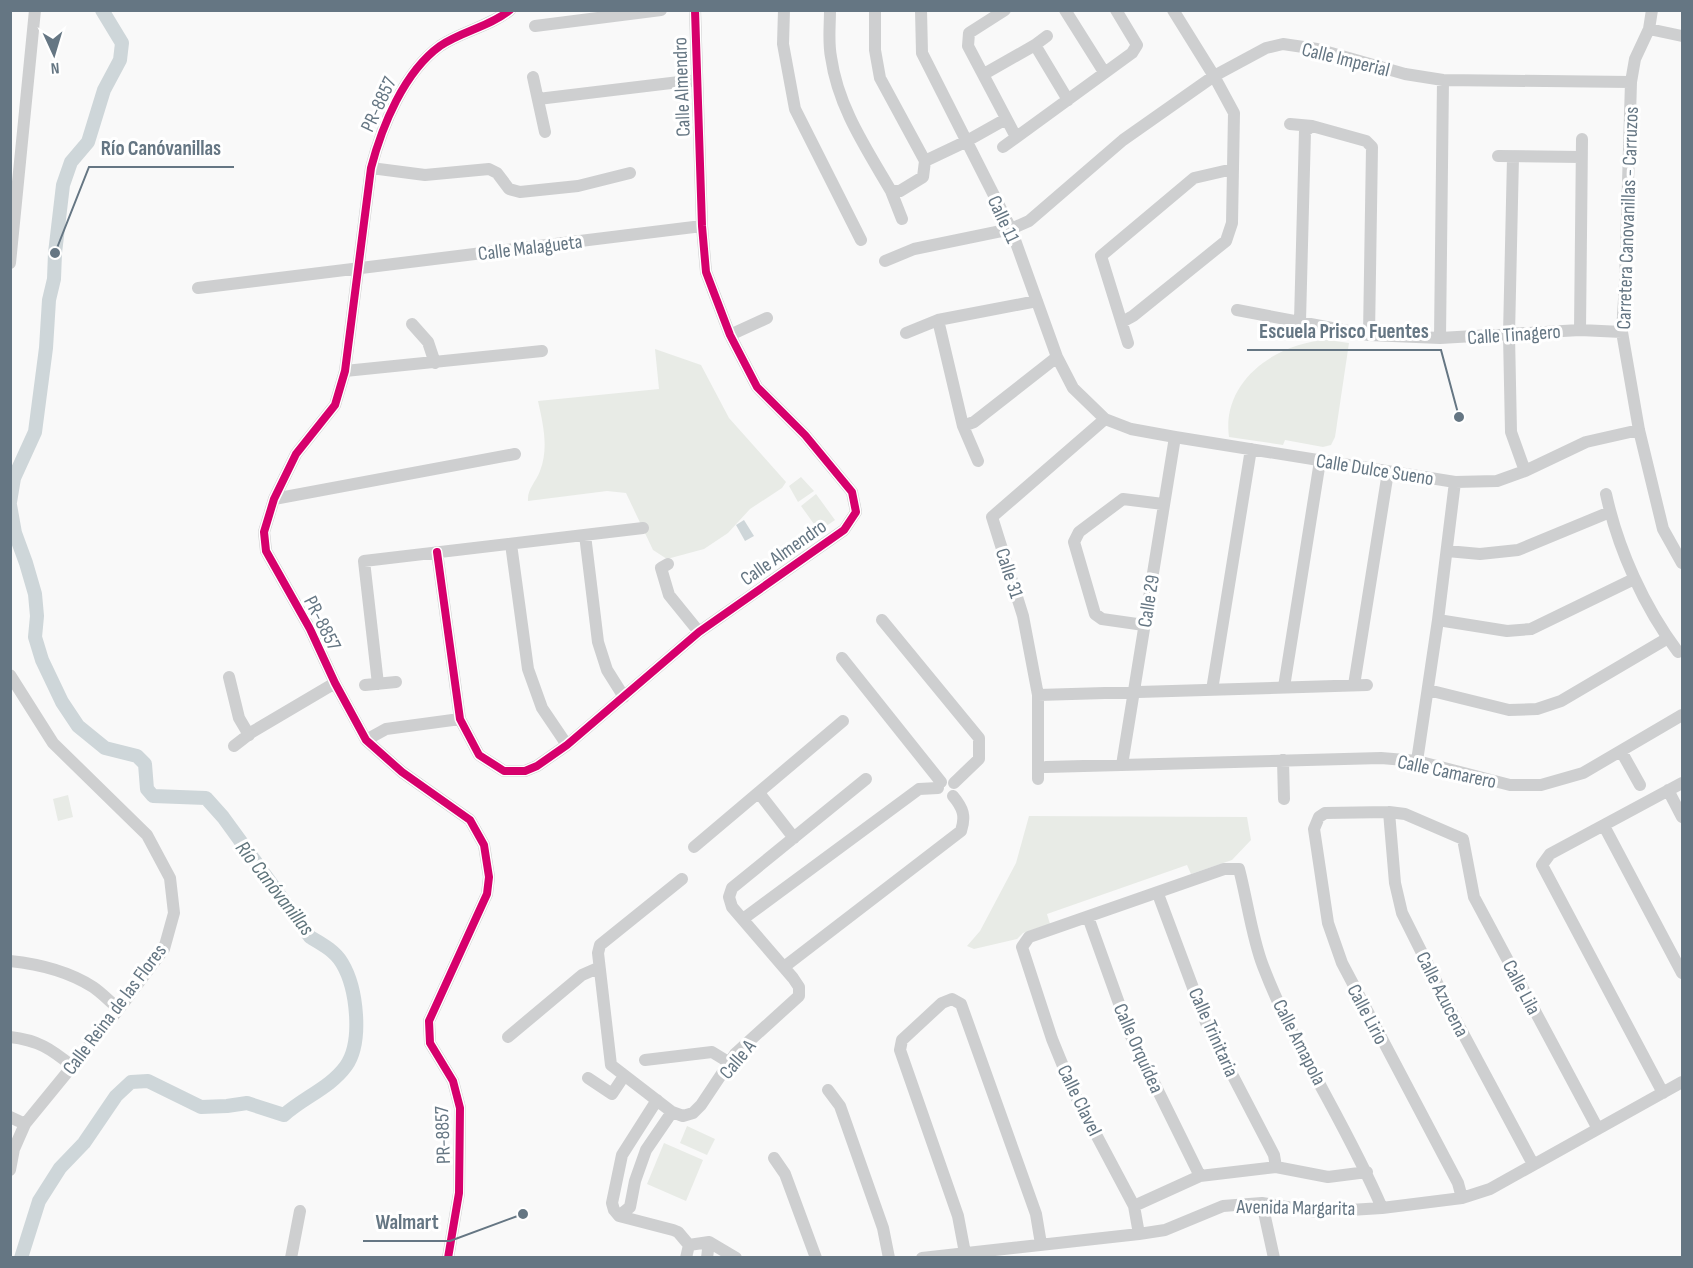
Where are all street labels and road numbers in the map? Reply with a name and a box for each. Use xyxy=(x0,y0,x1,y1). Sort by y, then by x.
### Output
street label: Calle Almendro xyxy=(668,37,696,137)
street label: Calle Imperial xyxy=(1299,37,1392,82)
street label: PR-8857 xyxy=(356,73,402,136)
street label: Carretera Canovanillas - Carruzos xyxy=(1612,106,1644,330)
street label: Calle 11 xyxy=(982,192,1024,247)
street label: Calle Malagueta xyxy=(477,230,584,266)
street label: Calle Tinagero xyxy=(1467,320,1562,350)
street label: Calle Dulce Sueno xyxy=(1314,449,1435,491)
street label: Calle Almendro xyxy=(736,514,831,591)
street label: Calle 31 xyxy=(990,545,1028,601)
street label: Calle 29 xyxy=(1133,573,1165,629)
street label: PR-8857 xyxy=(298,592,346,655)
street label: Calle Camarero xyxy=(1395,750,1498,794)
street label: Calle Reina de las Flores xyxy=(58,939,172,1080)
street label: Calle Azucena xyxy=(1410,948,1474,1041)
street label: Calle Lila xyxy=(1497,956,1545,1019)
street label: Calle Lirio xyxy=(1341,980,1393,1049)
street label: Calle Trinitaria xyxy=(1183,984,1243,1081)
street label: Calle Amapola xyxy=(1267,995,1331,1089)
street label: Calle Orquídea xyxy=(1108,1000,1168,1097)
street label: Calle A xyxy=(714,1035,761,1084)
street label: Calle Clavel xyxy=(1052,1061,1107,1140)
street label: PR-8857 xyxy=(430,1106,456,1164)
street label: Avenida Margarita xyxy=(1235,1195,1356,1221)

